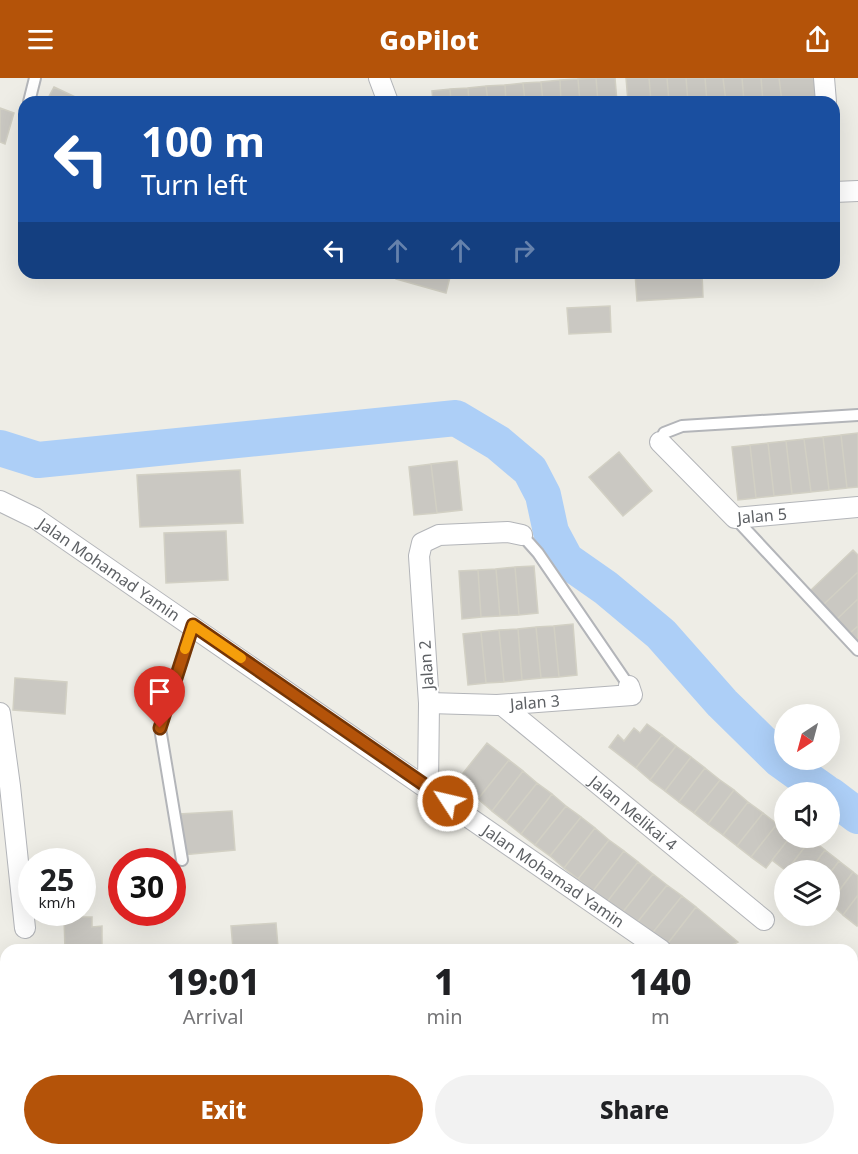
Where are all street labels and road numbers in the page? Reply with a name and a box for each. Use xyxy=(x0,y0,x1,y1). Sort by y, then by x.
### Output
street label: Jalan 5 xyxy=(734,502,788,529)
street label: Jalan Mohamad Yamin xyxy=(32,511,184,626)
street label: Jalan 2 xyxy=(413,639,439,693)
street label: Jalan 3 xyxy=(507,689,560,715)
street label: Jalan Melikai 4 xyxy=(583,769,682,855)
street label: Jalan Mohamad Yamin xyxy=(477,818,629,933)

